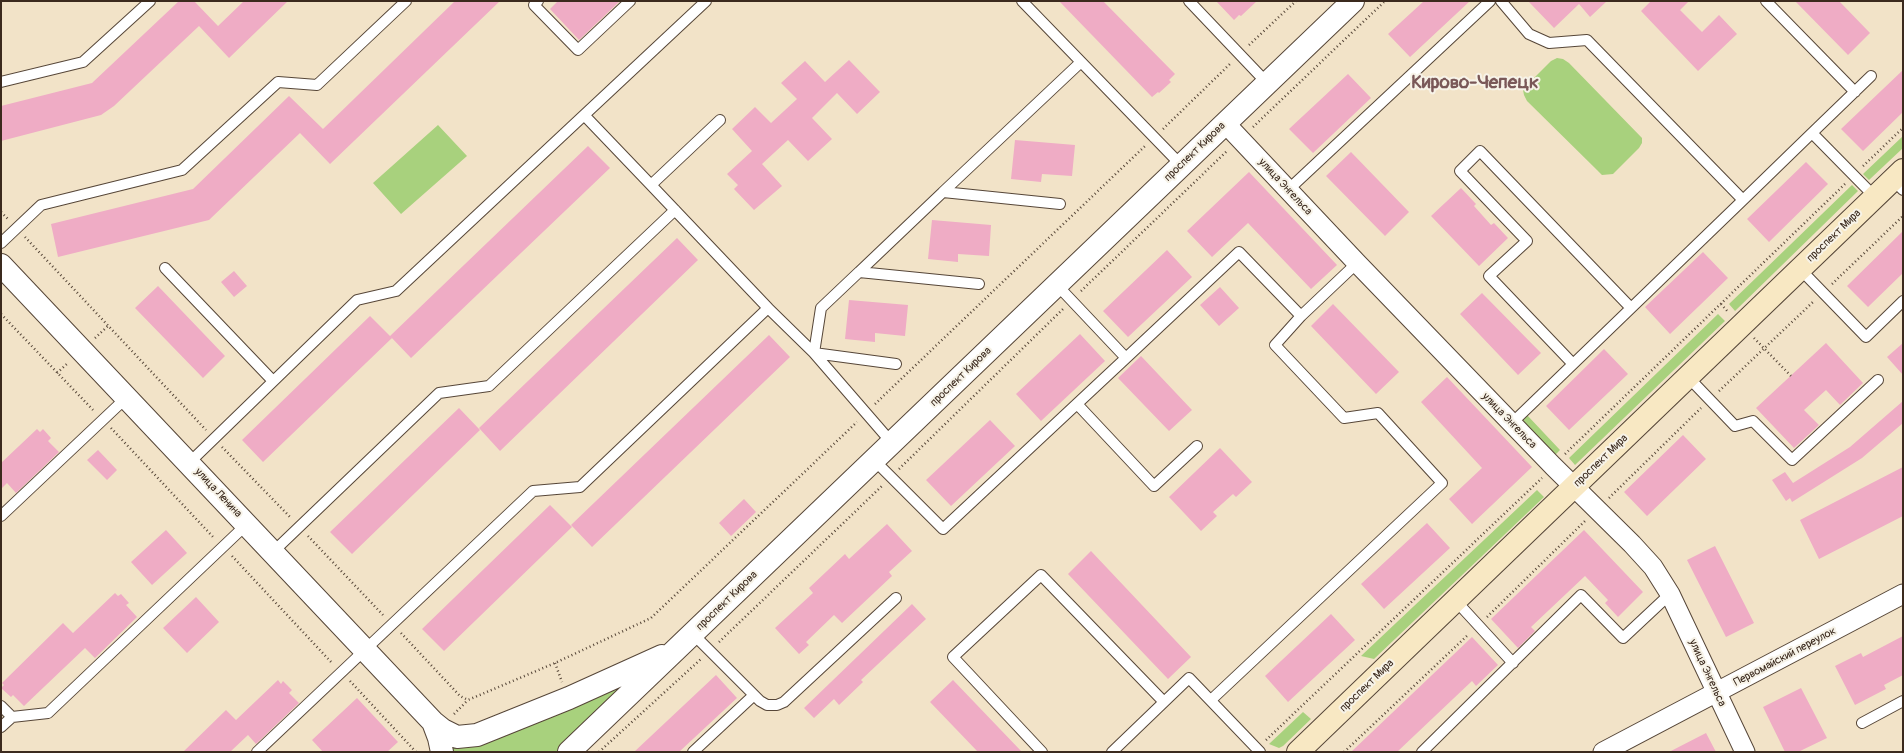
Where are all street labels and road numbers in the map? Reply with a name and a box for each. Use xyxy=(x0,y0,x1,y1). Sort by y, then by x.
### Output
street label: проспект Кирова xyxy=(1162,120,1228,184)
street label: улица Энгельса xyxy=(1255,156,1315,218)
street label: проспект Мира xyxy=(1804,207,1864,265)
street label: проспект Кирова xyxy=(928,345,994,409)
street label: улица Энгельса xyxy=(1479,390,1539,452)
street label: проспект Мира xyxy=(1571,432,1631,490)
street label: улица Ленина xyxy=(192,466,244,520)
street label: проспект Кирова xyxy=(694,569,760,633)
street label: Первомайский переулок xyxy=(1732,624,1838,690)
street label: улица Энгельса xyxy=(1686,637,1728,709)
street label: проспект Мира xyxy=(1337,657,1397,715)

